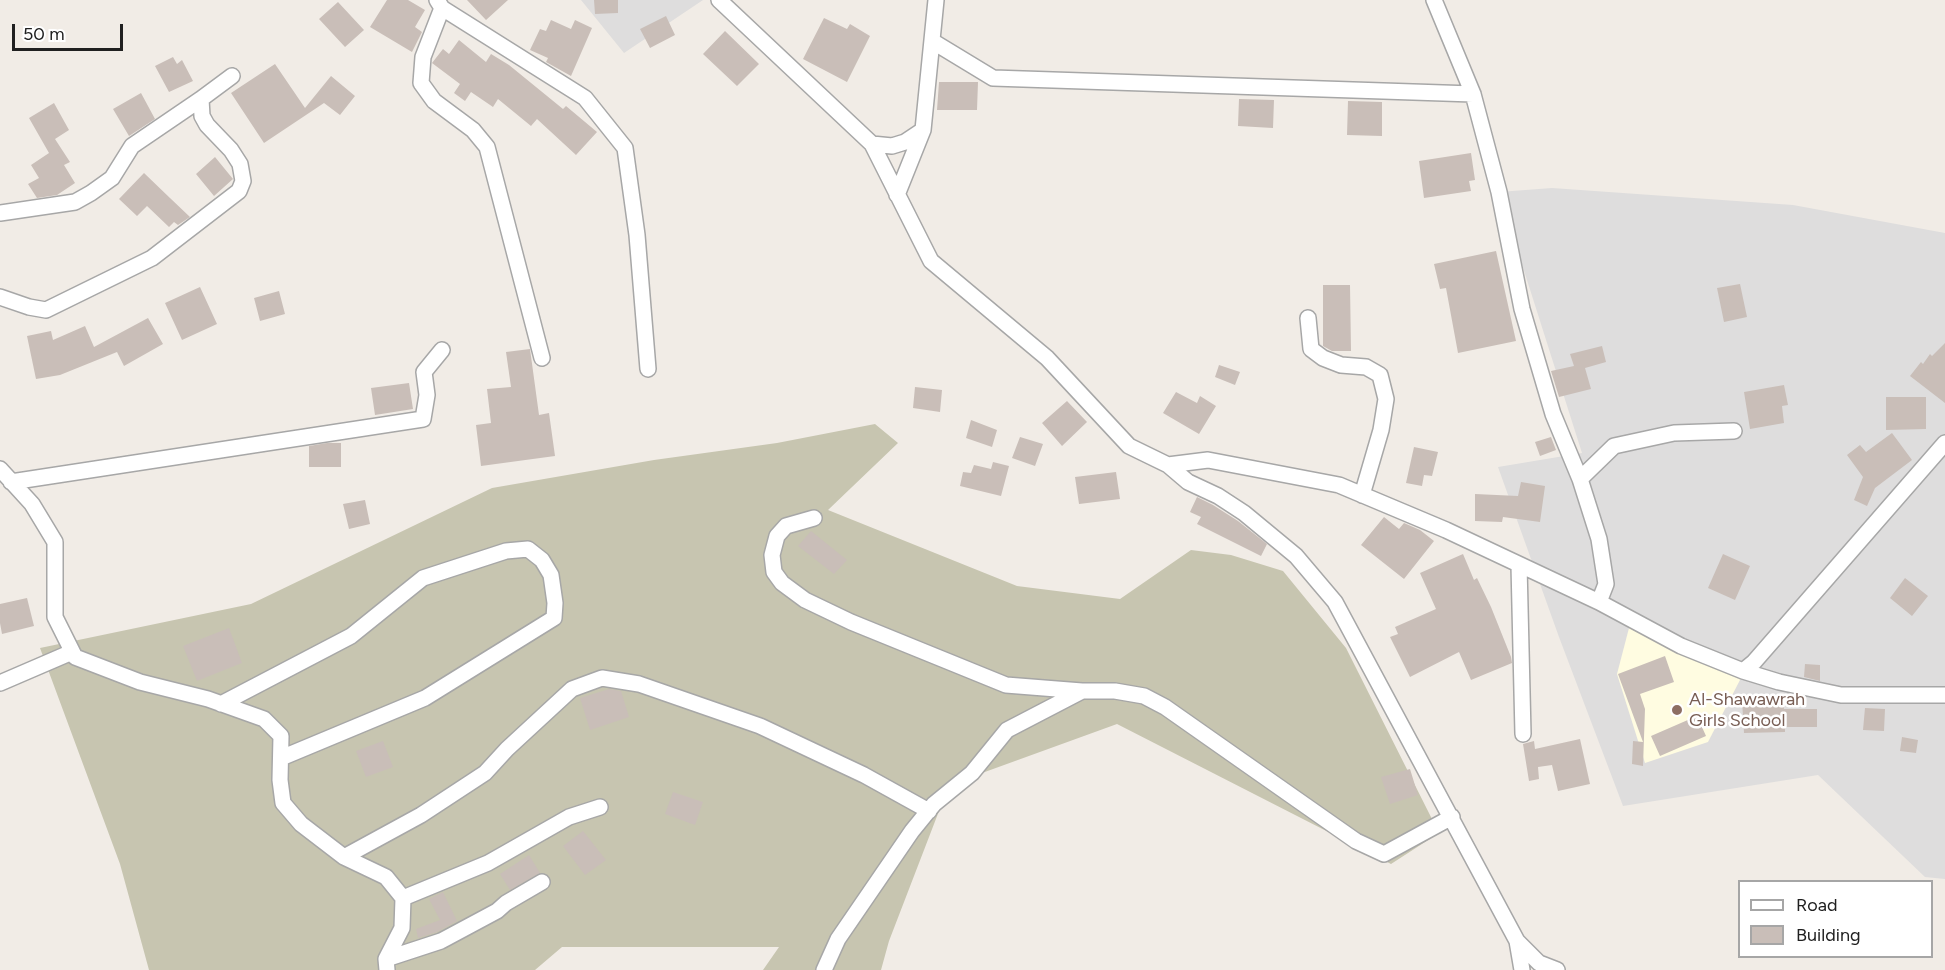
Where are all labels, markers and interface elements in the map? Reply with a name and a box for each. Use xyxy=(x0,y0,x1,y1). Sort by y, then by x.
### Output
scale bar xyxy=(15,12,126,50)
text: 50 m xyxy=(23,23,65,45)
place label: Al-Shawawrah Girls School xyxy=(1689,689,1805,732)
marker: Al-Shawawrah Girls School xyxy=(1670,703,1684,717)
legend xyxy=(1738,880,1933,958)
text: Road xyxy=(1796,894,1837,916)
text: Building xyxy=(1796,924,1861,946)

